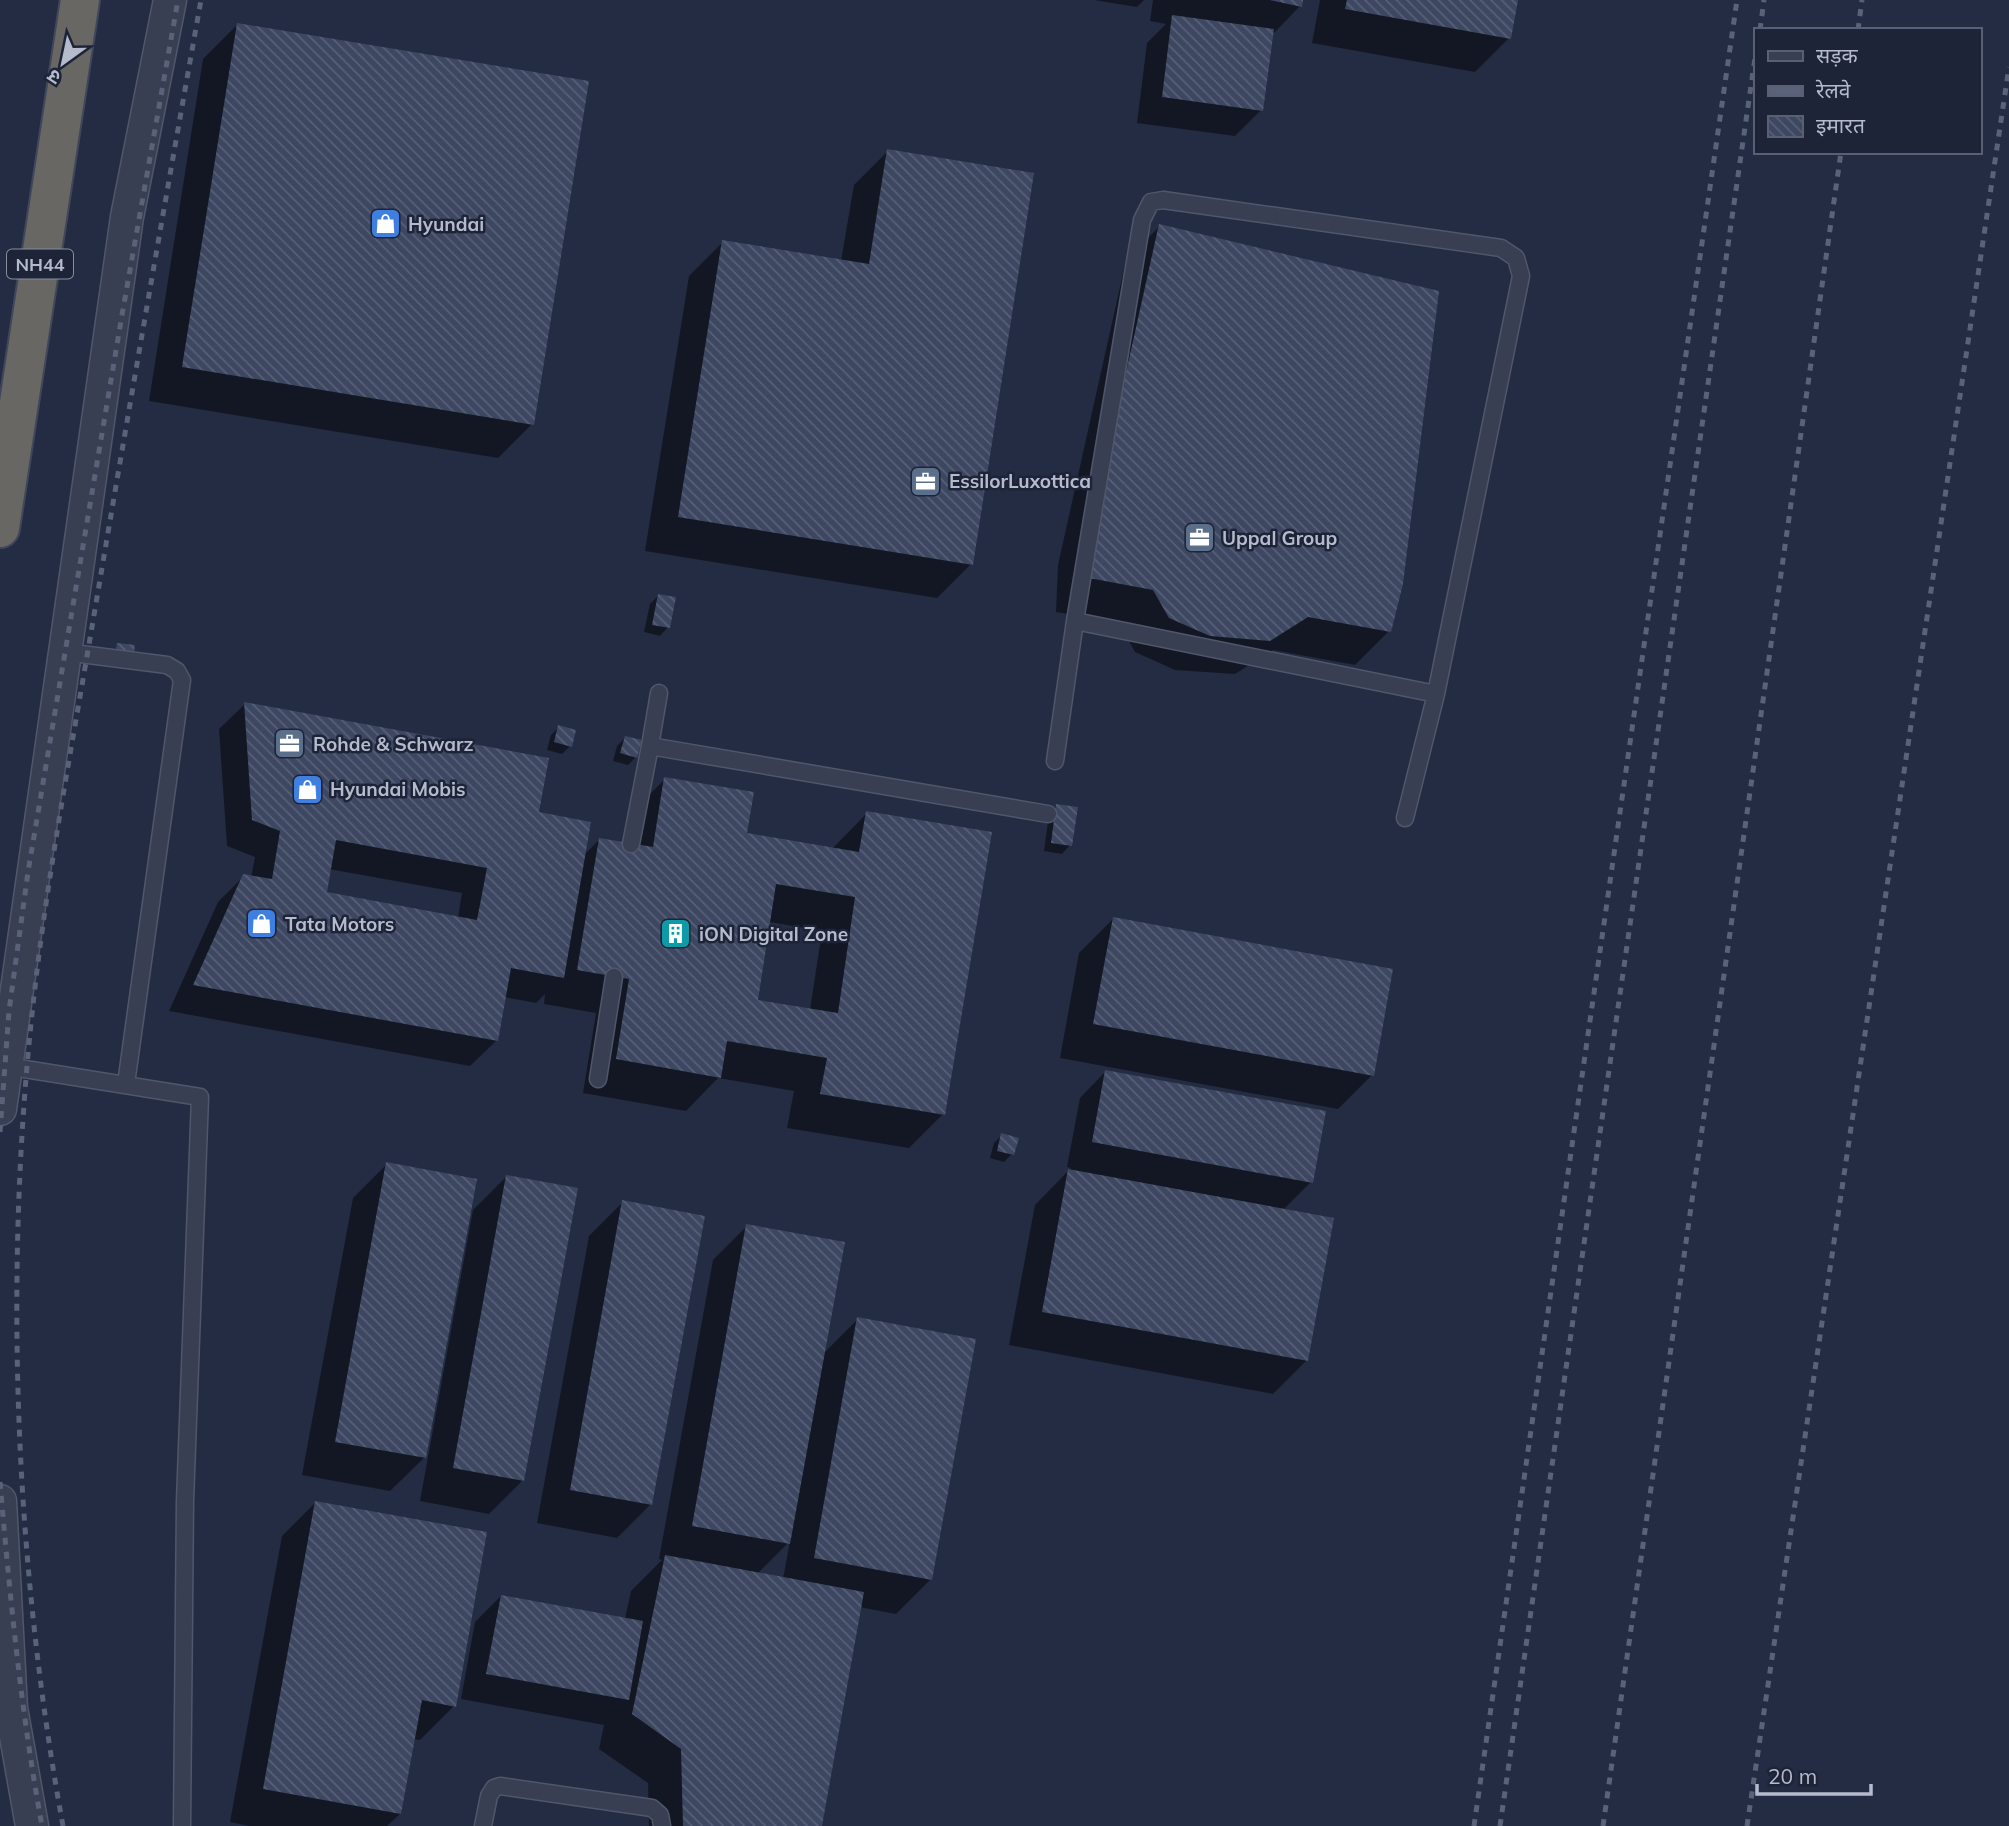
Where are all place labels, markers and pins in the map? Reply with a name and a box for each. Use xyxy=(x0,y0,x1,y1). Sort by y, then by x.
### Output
shop icon: Hyundai xyxy=(368,207,402,241)
place label: Hyundai xyxy=(408,212,484,236)
office icon: EssilorLuxottica xyxy=(909,464,943,498)
place label: EssilorLuxottica xyxy=(949,469,1091,493)
office icon: Uppal Group xyxy=(1182,521,1216,555)
place label: Uppal Group xyxy=(1222,526,1338,550)
office icon: Rohde & Schwarz xyxy=(273,727,307,761)
place label: Rohde & Schwarz xyxy=(313,732,474,756)
shop icon: Hyundai Mobis xyxy=(290,772,324,806)
place label: Hyundai Mobis xyxy=(330,777,466,801)
shop icon: Tata Motors xyxy=(245,907,279,941)
place label: Tata Motors xyxy=(285,912,394,936)
building icon: iON Digital Zone xyxy=(659,917,693,951)
place label: iON Digital Zone xyxy=(699,922,848,946)

